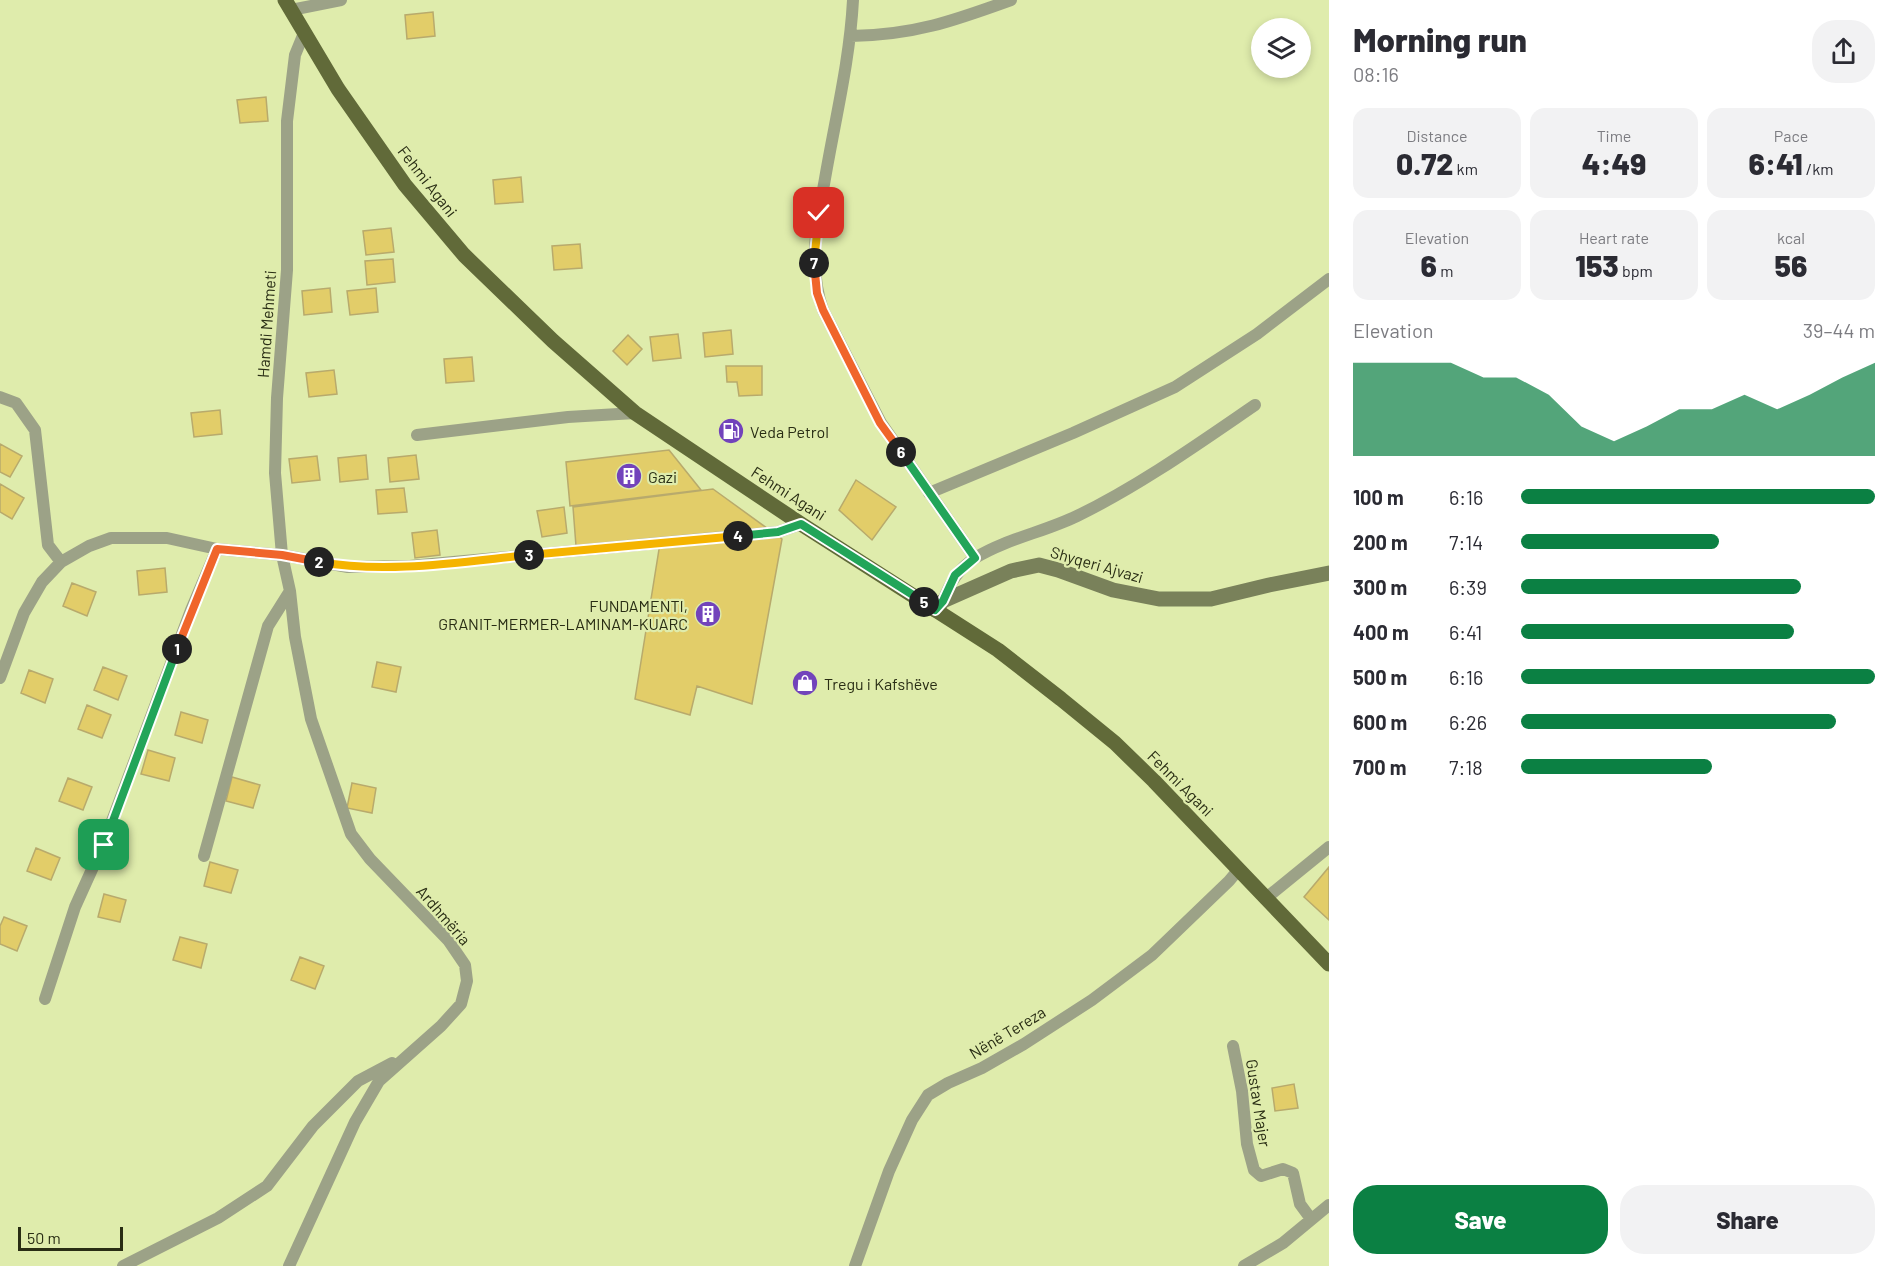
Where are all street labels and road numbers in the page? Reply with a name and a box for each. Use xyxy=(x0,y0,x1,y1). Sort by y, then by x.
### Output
street label: Fehmi Agani xyxy=(394,142,462,220)
street label: Hamdi Mehmeti xyxy=(253,270,279,378)
street label: Fehmi Agani xyxy=(748,462,830,524)
street label: Shyqeri Ajvazi xyxy=(1048,542,1146,586)
street label: Fehmi Agani xyxy=(1144,746,1218,820)
street label: Ardhmëria xyxy=(413,881,475,949)
street label: Nënë Tereza xyxy=(965,1002,1049,1062)
street label: Gustav Majer xyxy=(1243,1058,1275,1148)

